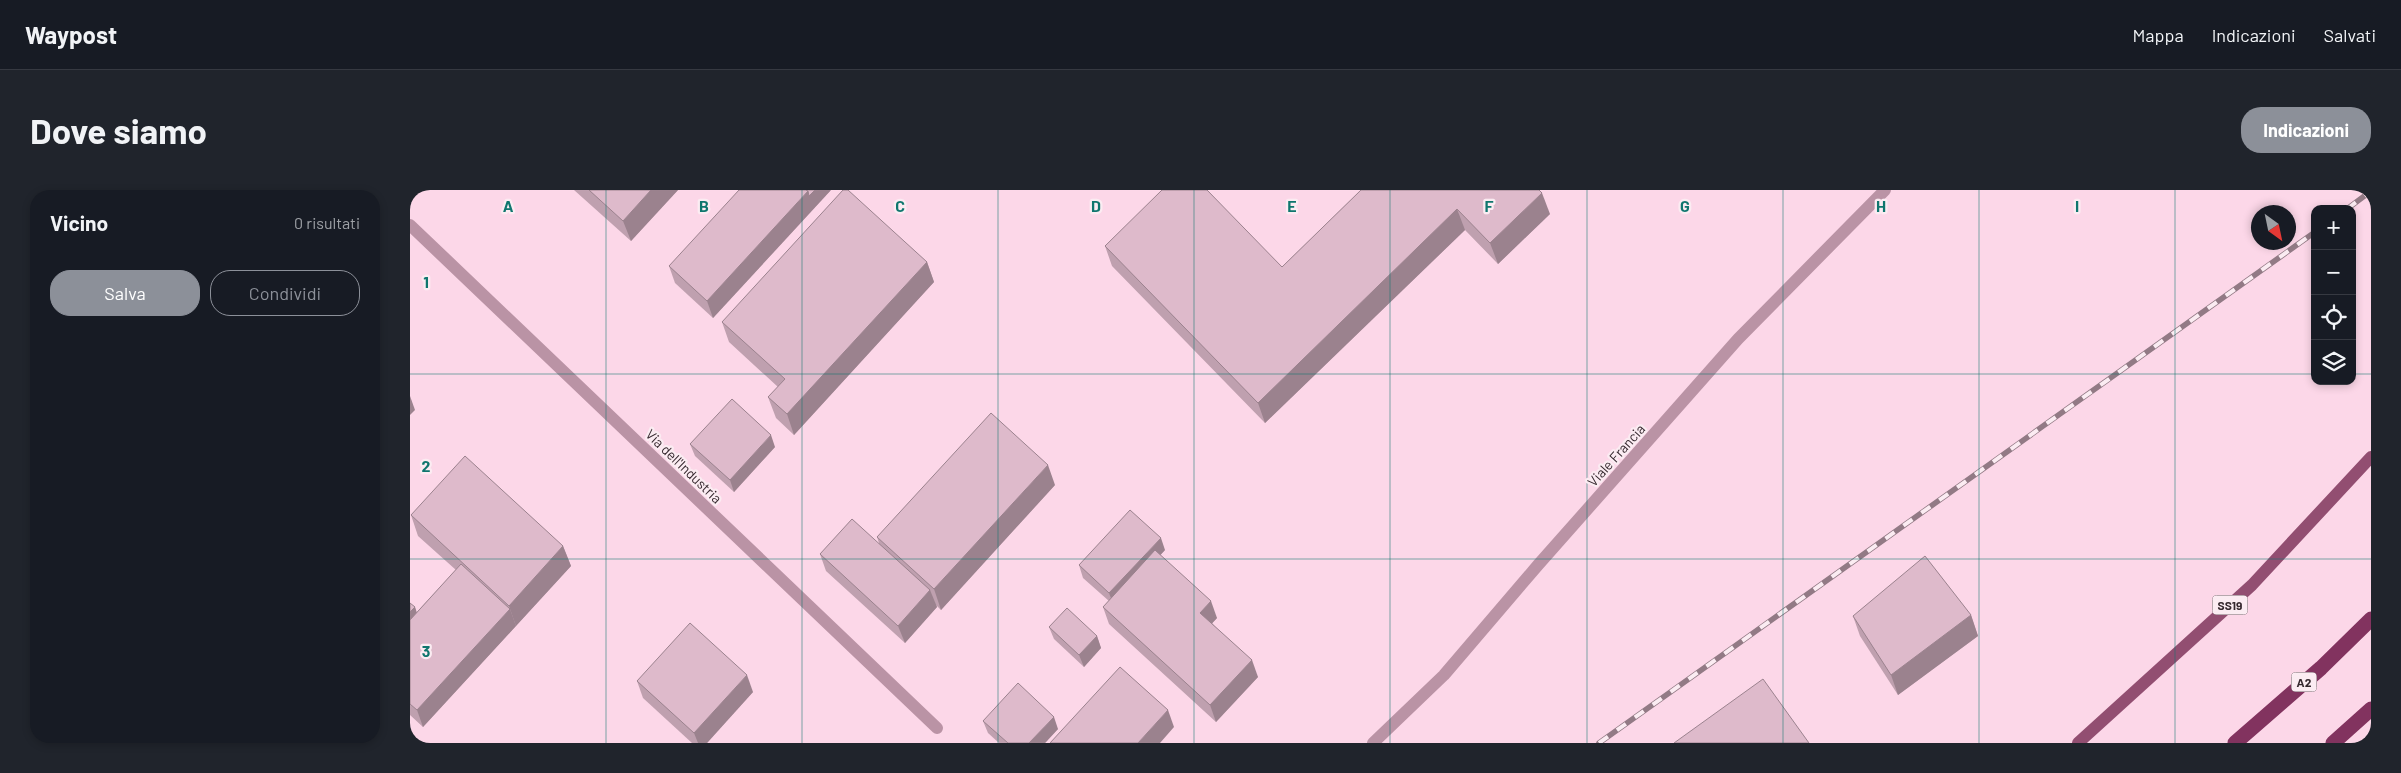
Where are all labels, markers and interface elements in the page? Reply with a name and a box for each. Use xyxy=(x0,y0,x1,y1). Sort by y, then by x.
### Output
text: Waypost xyxy=(25,20,117,49)
text: Mappa xyxy=(2133,24,2184,46)
text: Indicazioni xyxy=(2212,24,2296,46)
text: Salvati xyxy=(2324,24,2376,46)
button: Indicazioni xyxy=(2241,107,2371,153)
text: Dove siamo xyxy=(30,109,207,151)
text: A xyxy=(503,196,514,215)
text: B xyxy=(699,196,709,215)
text: C xyxy=(895,196,905,215)
text: D xyxy=(1091,196,1101,215)
text: E xyxy=(1287,196,1297,215)
text: F xyxy=(1485,196,1494,215)
text: G xyxy=(1680,196,1690,215)
text: H xyxy=(1876,196,1886,215)
text: I xyxy=(2075,196,2079,215)
north arrow xyxy=(2251,205,2296,250)
map controls xyxy=(2311,205,2356,385)
button: + xyxy=(2311,205,2356,250)
text: Vicino xyxy=(50,210,108,235)
text: 0 risultati xyxy=(294,213,360,232)
button: − xyxy=(2311,250,2356,295)
button: Salva xyxy=(50,270,200,316)
button: Condividi xyxy=(210,270,360,316)
text: 1 xyxy=(423,272,429,291)
button: locate xyxy=(2311,295,2356,340)
button: layers xyxy=(2311,340,2356,385)
street label: Viale Francia xyxy=(1584,420,1648,490)
street label: Via dell'Industria xyxy=(642,425,726,507)
text: 2 xyxy=(422,456,431,475)
road number: SS19 xyxy=(2212,596,2248,614)
text: 3 xyxy=(422,641,430,660)
road number: A2 xyxy=(2292,672,2316,692)

